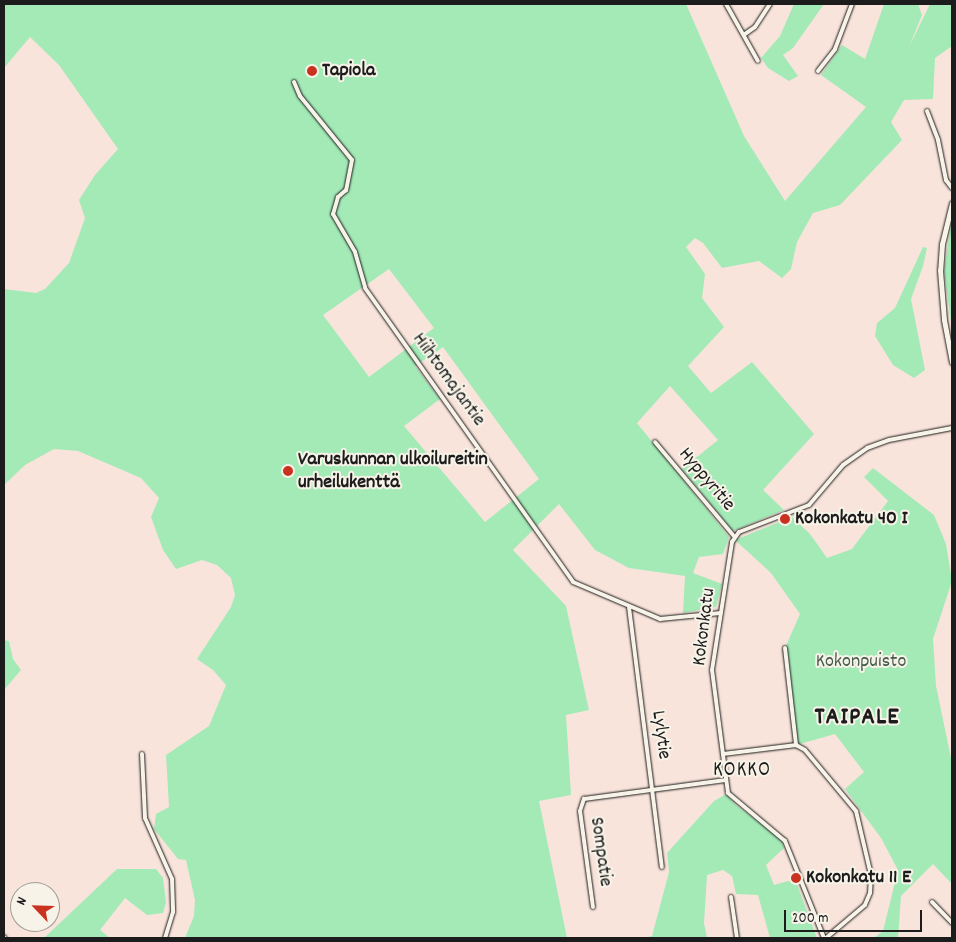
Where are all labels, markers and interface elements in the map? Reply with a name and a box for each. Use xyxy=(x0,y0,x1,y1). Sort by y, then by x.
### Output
place label: Tapiola xyxy=(322,59,375,83)
marker: Tapiola xyxy=(306,65,318,77)
street label: Hiihtomajantie xyxy=(406,329,490,431)
street label: Hyppyritie xyxy=(672,443,740,517)
place label: Varuskunnan ulkoilureitin urheilukenttä xyxy=(298,448,488,495)
marker: Varuskunnan ulkoilureitin urheilukenttä xyxy=(282,465,294,477)
place label: Kokonkatu 40 I xyxy=(795,507,908,531)
marker: Kokonkatu 40 I xyxy=(779,513,791,525)
street label: Kokonkatu xyxy=(688,587,722,667)
park label: Kokonpuisto xyxy=(816,650,906,674)
district label: TAIPALE xyxy=(814,703,900,733)
street label: Lylytie xyxy=(645,709,675,761)
district label: KOKKO xyxy=(712,758,772,784)
street label: Sompatie xyxy=(583,816,617,888)
place label: Kokonkatu 11 E xyxy=(806,866,911,890)
marker: Kokonkatu 11 E xyxy=(790,872,802,884)
north arrow xyxy=(10,882,60,932)
text: N xyxy=(12,894,33,909)
scale bar xyxy=(786,900,924,932)
text: 200 m xyxy=(792,908,829,930)

